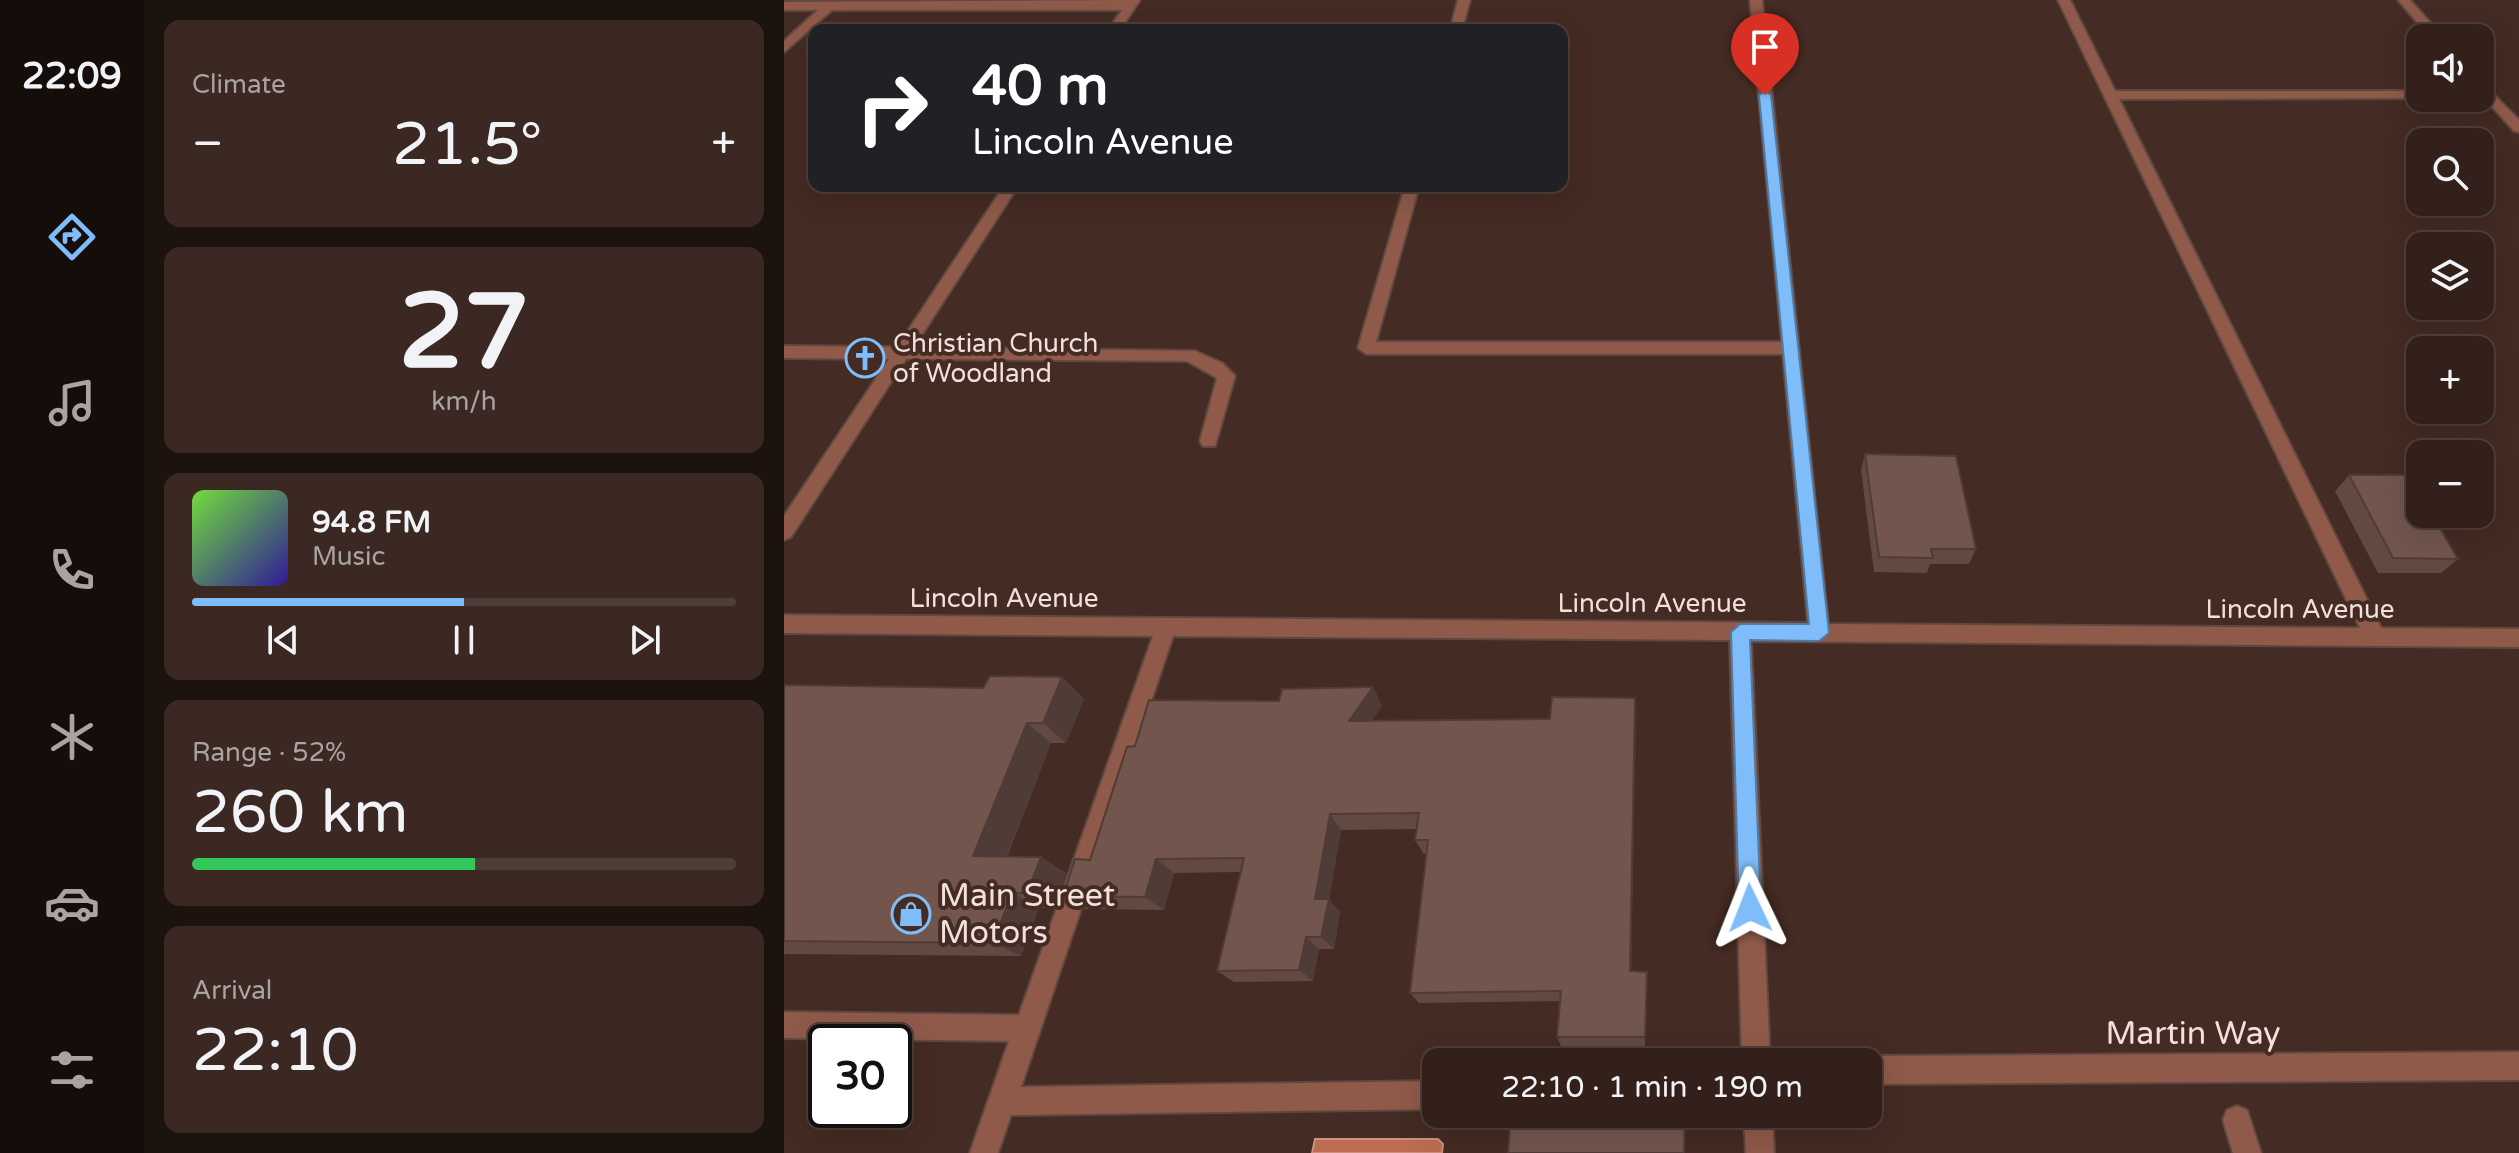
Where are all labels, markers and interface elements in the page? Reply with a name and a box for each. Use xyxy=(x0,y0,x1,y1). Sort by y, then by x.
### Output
pin xyxy=(1731,13,1799,95)
map controls xyxy=(2406,24,2494,528)
button: sound xyxy=(2406,24,2494,112)
icon: arrive xyxy=(1743,25,1787,69)
text: 40 m xyxy=(972,53,1108,120)
text: 22:09 xyxy=(22,55,122,98)
icon: right xyxy=(840,56,944,160)
text: Climate xyxy=(192,69,286,100)
text: 21.5° xyxy=(392,109,542,181)
text: − xyxy=(192,118,223,171)
text: + xyxy=(711,118,736,171)
text: Lincoln Avenue xyxy=(972,121,1234,164)
button: search xyxy=(2406,128,2494,216)
icon: directions xyxy=(44,209,100,265)
button: layers xyxy=(2406,232,2494,320)
text: 27 xyxy=(399,271,529,396)
place label: Christian Church of Woodland xyxy=(893,328,1098,389)
button: + xyxy=(2406,336,2494,424)
church icon: Christian Church of Woodland xyxy=(844,337,886,379)
icon: music xyxy=(44,375,100,431)
text: km/h xyxy=(431,386,497,417)
button: − xyxy=(2406,440,2494,528)
text: 94.8 FM xyxy=(312,504,431,541)
text: Music xyxy=(312,541,385,572)
icon: phone xyxy=(44,542,100,598)
street label: Lincoln Avenue xyxy=(910,583,1098,614)
street label: Lincoln Avenue xyxy=(1558,588,1746,619)
street label: Lincoln Avenue xyxy=(2206,594,2394,625)
icon: previous xyxy=(261,618,305,662)
icon: pause xyxy=(442,618,486,662)
icon: next xyxy=(623,618,667,662)
icon: climate xyxy=(44,709,100,765)
text: Range · 52% xyxy=(192,737,346,768)
text: 260 km xyxy=(192,777,408,849)
position arrow xyxy=(1708,866,1792,950)
icon: car xyxy=(44,875,100,931)
place label: Main Street Motors xyxy=(939,877,1115,952)
shop icon: Main Street Motors xyxy=(890,893,932,935)
text: Arrival xyxy=(192,975,272,1006)
text: 22:10 xyxy=(192,1015,358,1087)
street label: Martin Way xyxy=(2105,1015,2281,1053)
speed limit sign: 30 xyxy=(808,1024,912,1128)
icon: filters xyxy=(44,1042,100,1098)
text: 22:10 · 1 min · 190 m xyxy=(1501,1069,1803,1106)

